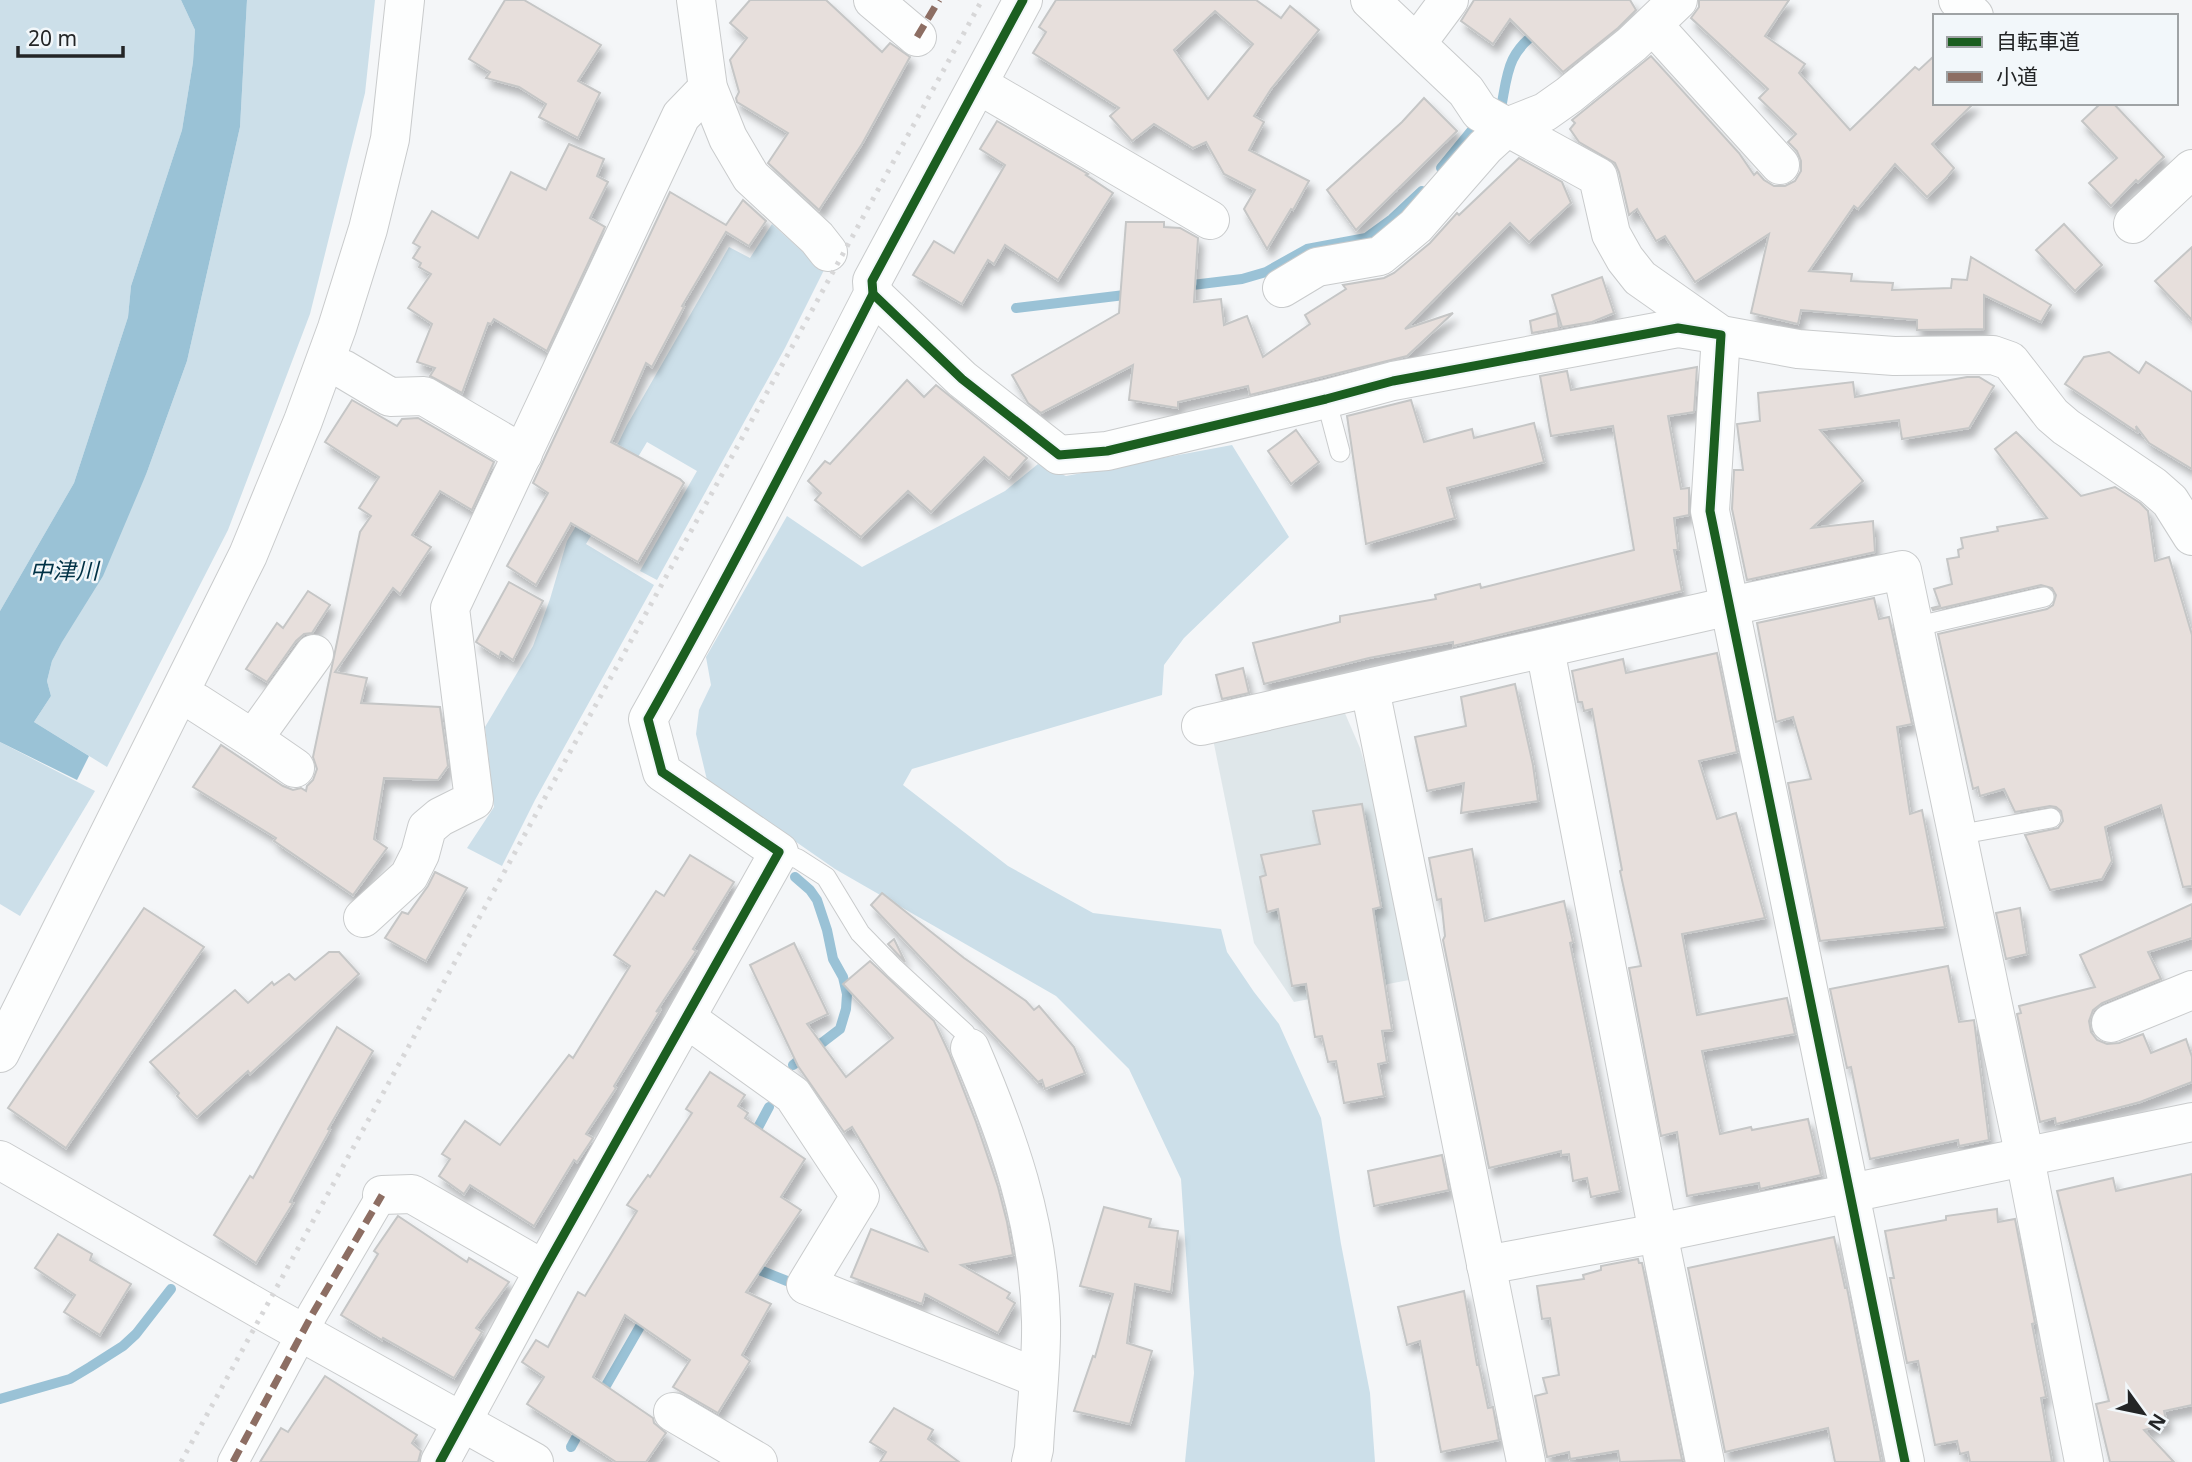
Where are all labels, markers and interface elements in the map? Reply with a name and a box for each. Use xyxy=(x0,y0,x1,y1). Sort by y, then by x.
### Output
scale bar xyxy=(18,14,122,58)
legend xyxy=(1933,14,2178,105)
text: 20 m xyxy=(28,24,77,52)
text: 自転車道 xyxy=(1996,27,2080,55)
text: 小道 xyxy=(1996,62,2038,90)
water label: 中津川 xyxy=(30,554,102,586)
north arrow xyxy=(2108,1378,2178,1448)
text: N xyxy=(2142,1409,2172,1436)

